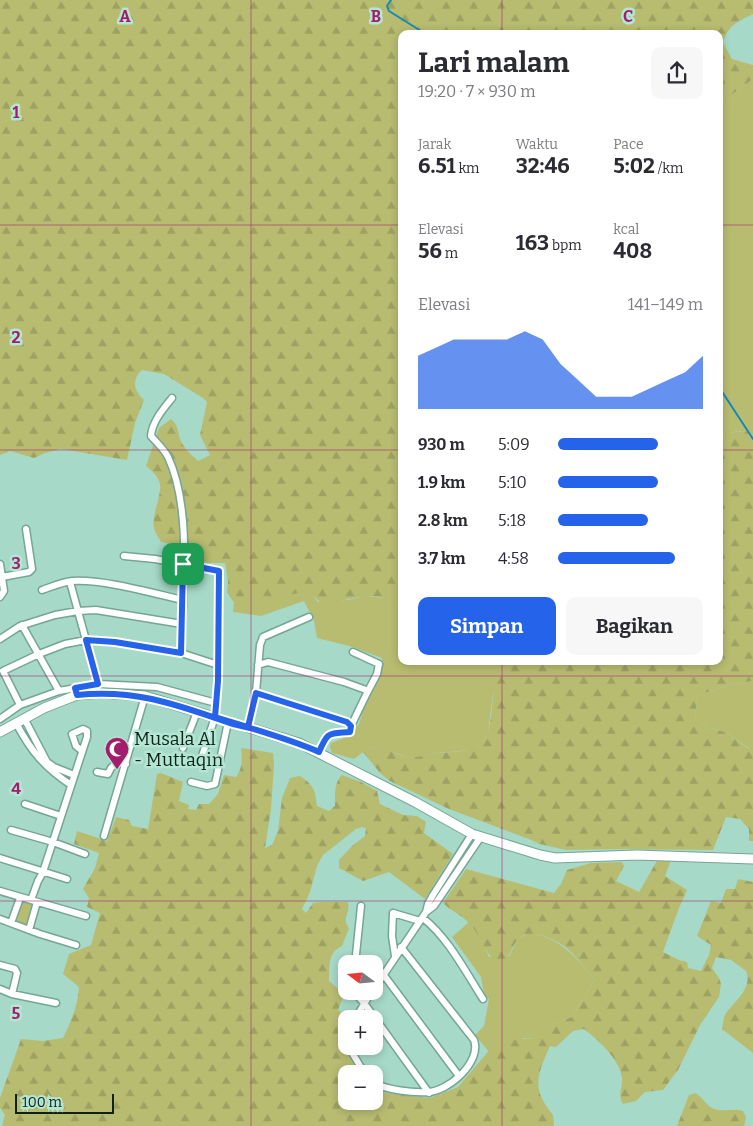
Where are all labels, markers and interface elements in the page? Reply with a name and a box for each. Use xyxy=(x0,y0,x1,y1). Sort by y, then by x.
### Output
text: A xyxy=(119,7,131,26)
text: B xyxy=(371,7,381,26)
text: C xyxy=(623,7,633,26)
text: Lari malam xyxy=(418,46,569,79)
button: share xyxy=(651,47,703,99)
text: 19:20 · 7 × 930 m xyxy=(418,82,535,101)
text: 1 xyxy=(13,103,20,122)
text: Jarak xyxy=(418,136,451,153)
text: Waktu xyxy=(516,136,558,153)
text: Pace xyxy=(613,136,644,153)
text: 6.51 xyxy=(418,153,456,179)
text: 32:46 xyxy=(516,153,570,179)
text: 5:02 xyxy=(613,153,655,179)
text: km xyxy=(456,160,479,177)
text: /km xyxy=(655,160,683,177)
text: Elevasi xyxy=(418,221,464,238)
text: kcal xyxy=(613,221,639,238)
text: 163 xyxy=(516,230,549,256)
text: bpm xyxy=(549,237,582,254)
text: 56 xyxy=(418,238,442,264)
text: 408 xyxy=(613,238,652,264)
text: m xyxy=(442,245,458,262)
text: Elevasi xyxy=(418,295,470,314)
text: 141–149 m xyxy=(628,295,703,314)
text: 2 xyxy=(11,328,21,347)
text: 930 m xyxy=(418,435,465,454)
text: 5:09 xyxy=(498,435,530,454)
text: 1.9 km xyxy=(418,473,465,492)
text: 5:10 xyxy=(498,473,527,492)
text: 2.8 km xyxy=(418,511,468,530)
text: 5:18 xyxy=(498,511,526,530)
pin xyxy=(162,543,204,585)
text: 3.7 km xyxy=(418,549,466,568)
text: 4:58 xyxy=(498,549,529,568)
icon: arrive xyxy=(169,550,197,578)
text: 3 xyxy=(11,554,21,573)
button: Simpan xyxy=(418,597,556,655)
button: Bagikan xyxy=(566,597,703,655)
place label: Musala Al - Muttaqin xyxy=(134,728,224,771)
mosque icon: Musala Al - Muttaqin xyxy=(104,736,130,770)
text: 4 xyxy=(11,779,21,798)
north arrow xyxy=(338,955,382,1000)
map controls xyxy=(338,955,383,1110)
text: 5 xyxy=(12,1004,21,1023)
button: + xyxy=(338,1010,383,1055)
button: − xyxy=(338,1065,383,1110)
scale bar xyxy=(15,1091,114,1114)
text: 100 m xyxy=(22,1094,62,1111)

